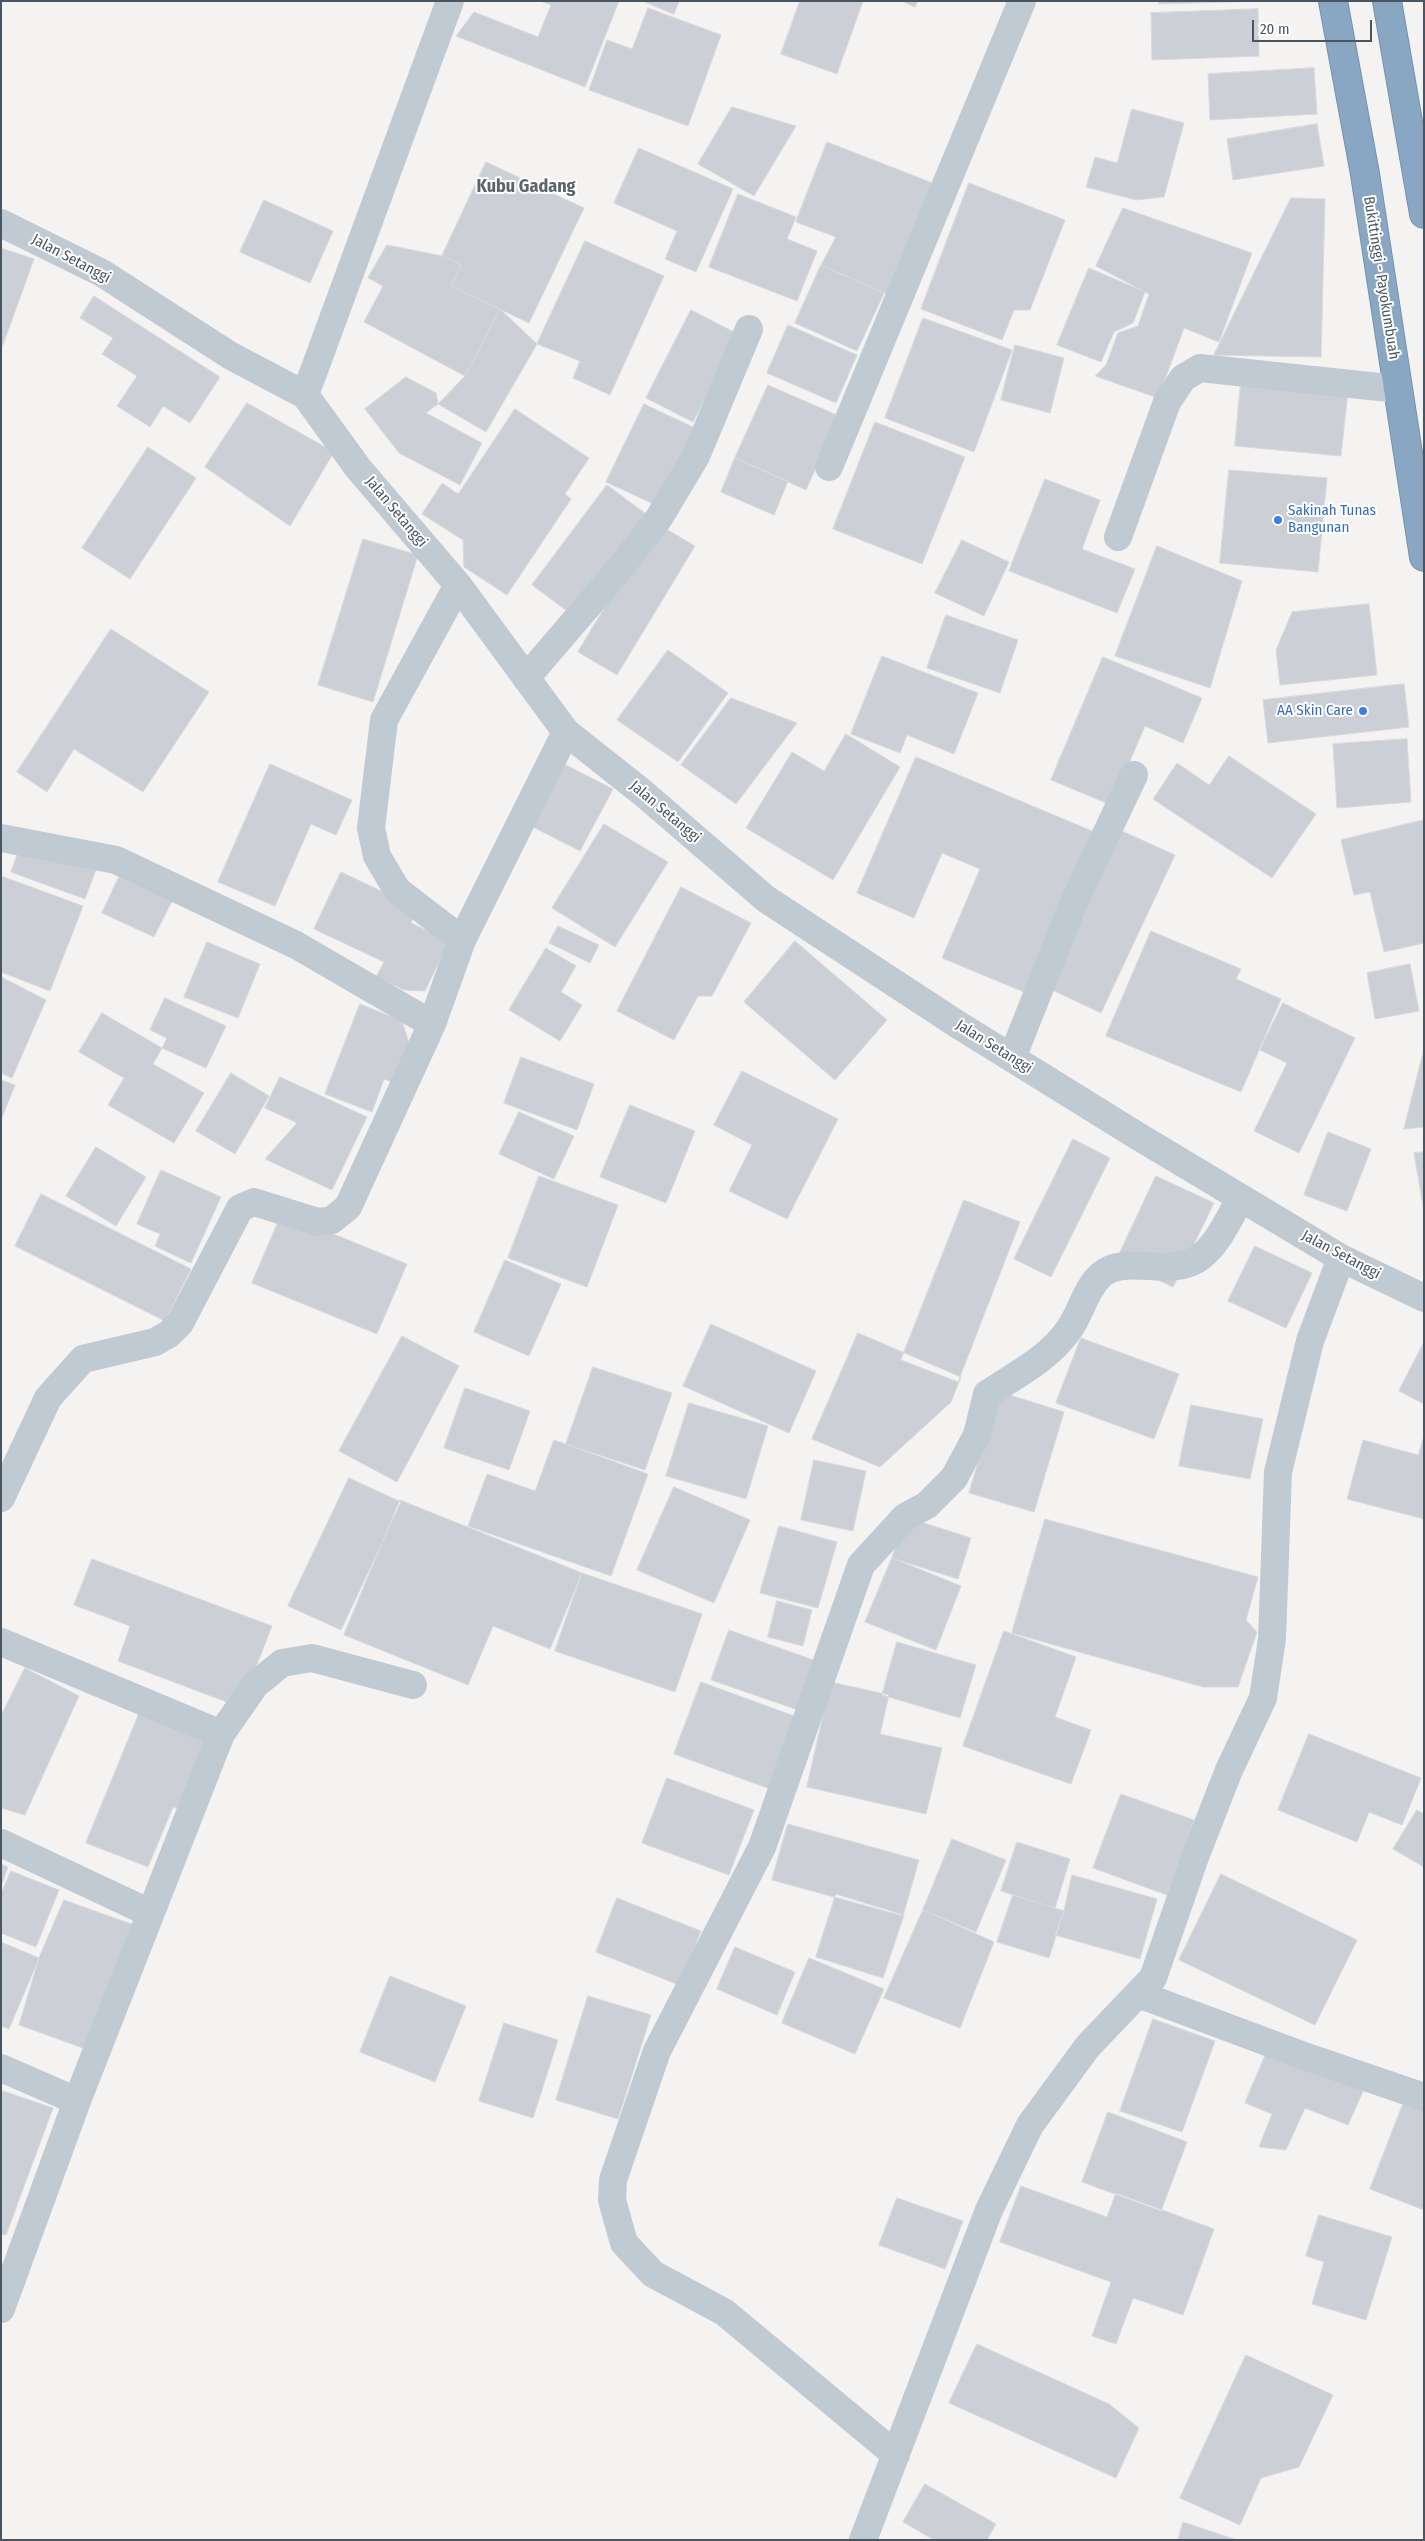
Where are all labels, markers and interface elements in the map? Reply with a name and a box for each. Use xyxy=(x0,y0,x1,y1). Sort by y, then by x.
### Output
scale bar xyxy=(1255,10,1375,42)
text: 20 m xyxy=(1260,20,1290,38)
district label: Kubu Gadang xyxy=(476,176,576,198)
street label: Bukittinggi - Payokumbuah xyxy=(1359,195,1403,361)
street label: Jalan Setanggi xyxy=(28,231,114,287)
street label: Jalan Setanggi xyxy=(361,473,431,551)
place label: Sakinah Tunas Bangunan xyxy=(1288,502,1376,537)
marker: Sakinah Tunas Bangunan xyxy=(1272,514,1284,526)
place label: AA Skin Care xyxy=(1277,702,1353,720)
marker: AA Skin Care xyxy=(1357,705,1369,717)
street label: Jalan Setanggi xyxy=(626,777,704,847)
street label: Jalan Setanggi xyxy=(952,1016,1036,1078)
street label: Jalan Setanggi xyxy=(1298,1227,1384,1283)

